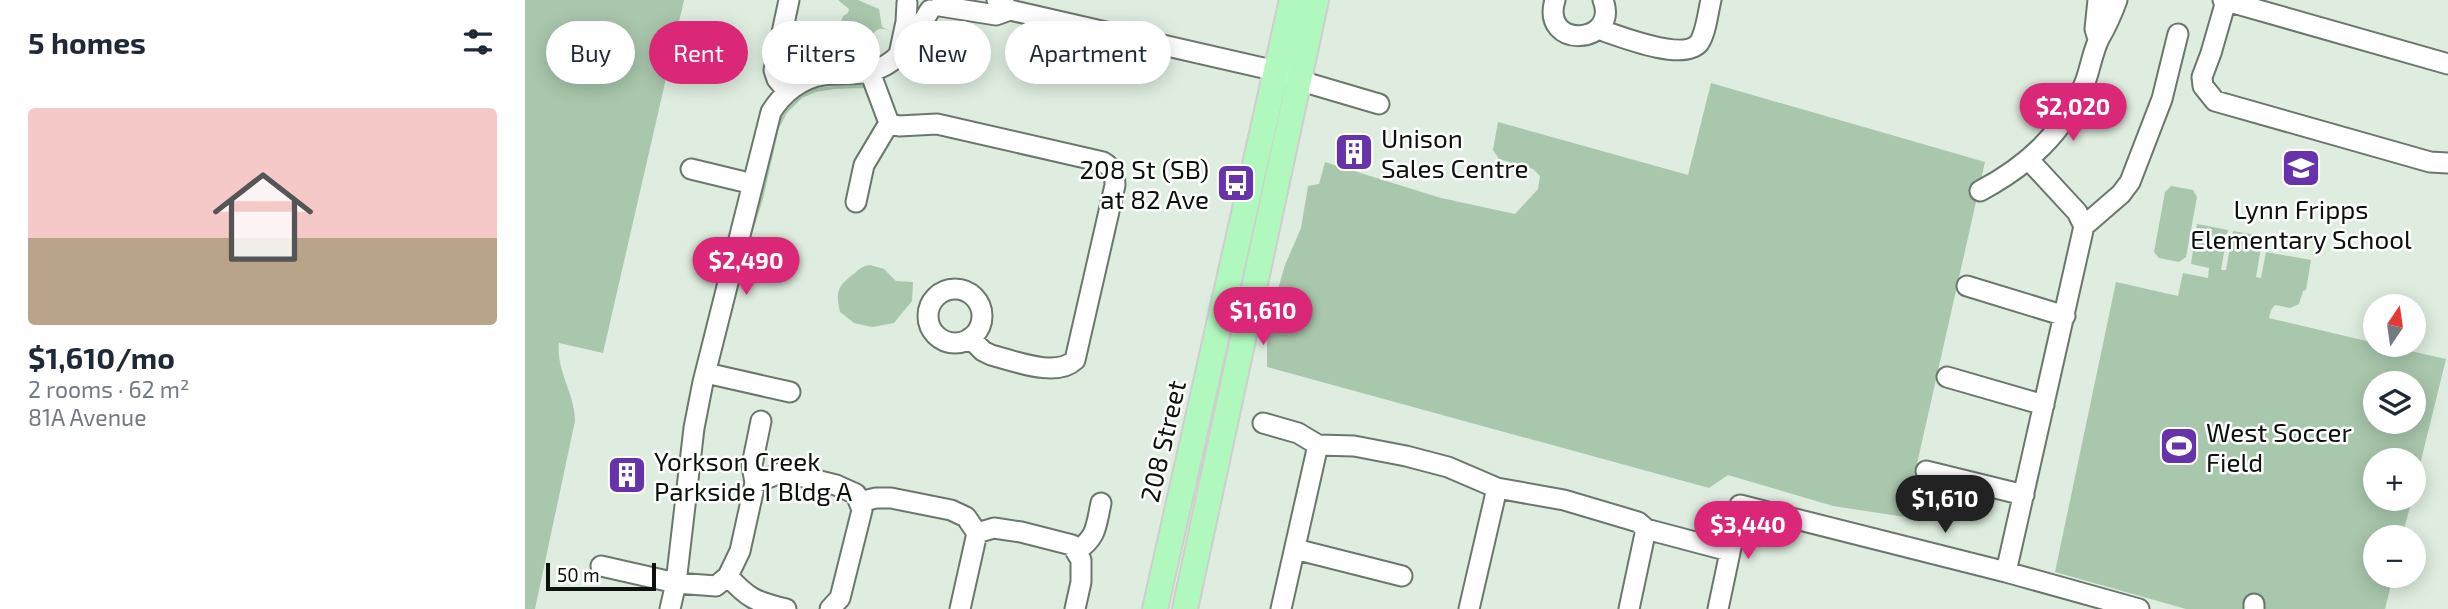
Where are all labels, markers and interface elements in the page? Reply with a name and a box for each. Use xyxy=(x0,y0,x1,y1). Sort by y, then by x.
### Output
chip: Buy xyxy=(546,21,635,84)
chip: Rent xyxy=(649,21,748,84)
chip: Filters xyxy=(762,21,880,84)
chip: New xyxy=(894,21,991,84)
chip: Apartment xyxy=(1005,21,1171,84)
icon: filters xyxy=(459,23,497,61)
text: 5 homes xyxy=(28,24,146,60)
pin: $2,020 xyxy=(2016,83,2130,143)
text: $2,020 xyxy=(2036,92,2110,120)
place label: Unison Sales Centre xyxy=(1381,122,1528,183)
building icon: Unison Sales Centre xyxy=(1333,131,1375,173)
school or university icon: Lynn Fripps Elementary School xyxy=(2280,147,2322,189)
place label: 208 St (SB) at 82 Ave xyxy=(1079,153,1209,214)
icon: home xyxy=(200,154,326,280)
bus stop icon: 208 St (SB) at 82 Ave xyxy=(1215,162,1257,204)
place label: Lynn Fripps Elementary School xyxy=(2190,193,2412,254)
pin: $2,490 xyxy=(689,238,803,297)
text: $2,490 xyxy=(709,246,783,274)
pin: $1,610 xyxy=(1206,288,1320,347)
north arrow xyxy=(2363,294,2425,357)
map controls xyxy=(2363,294,2426,588)
text: $1,610 xyxy=(1230,296,1296,324)
text: $1,610/mo xyxy=(28,339,175,375)
button: layers xyxy=(2363,371,2426,434)
text: 2 rooms · 62 m² xyxy=(28,375,190,403)
street label: 208 Street xyxy=(1133,377,1191,505)
text: 81A Avenue xyxy=(28,403,147,431)
place label: West Soccer Field xyxy=(2206,416,2352,477)
sports icon: West Soccer Field xyxy=(2158,425,2200,467)
place label: Yorkson Creek Parkside 1 Bldg A xyxy=(654,445,852,506)
button: + xyxy=(2363,448,2426,511)
building icon: Yorkson Creek Parkside 1 Bldg A xyxy=(606,454,648,496)
pin: $1,610 xyxy=(1888,476,2002,535)
text: $1,610 xyxy=(1912,484,1978,512)
pin: $3,440 xyxy=(1691,502,1805,561)
text: $3,440 xyxy=(1710,510,1786,538)
button: − xyxy=(2363,525,2426,588)
scale bar xyxy=(546,560,656,592)
text: 50 m xyxy=(557,563,600,586)

